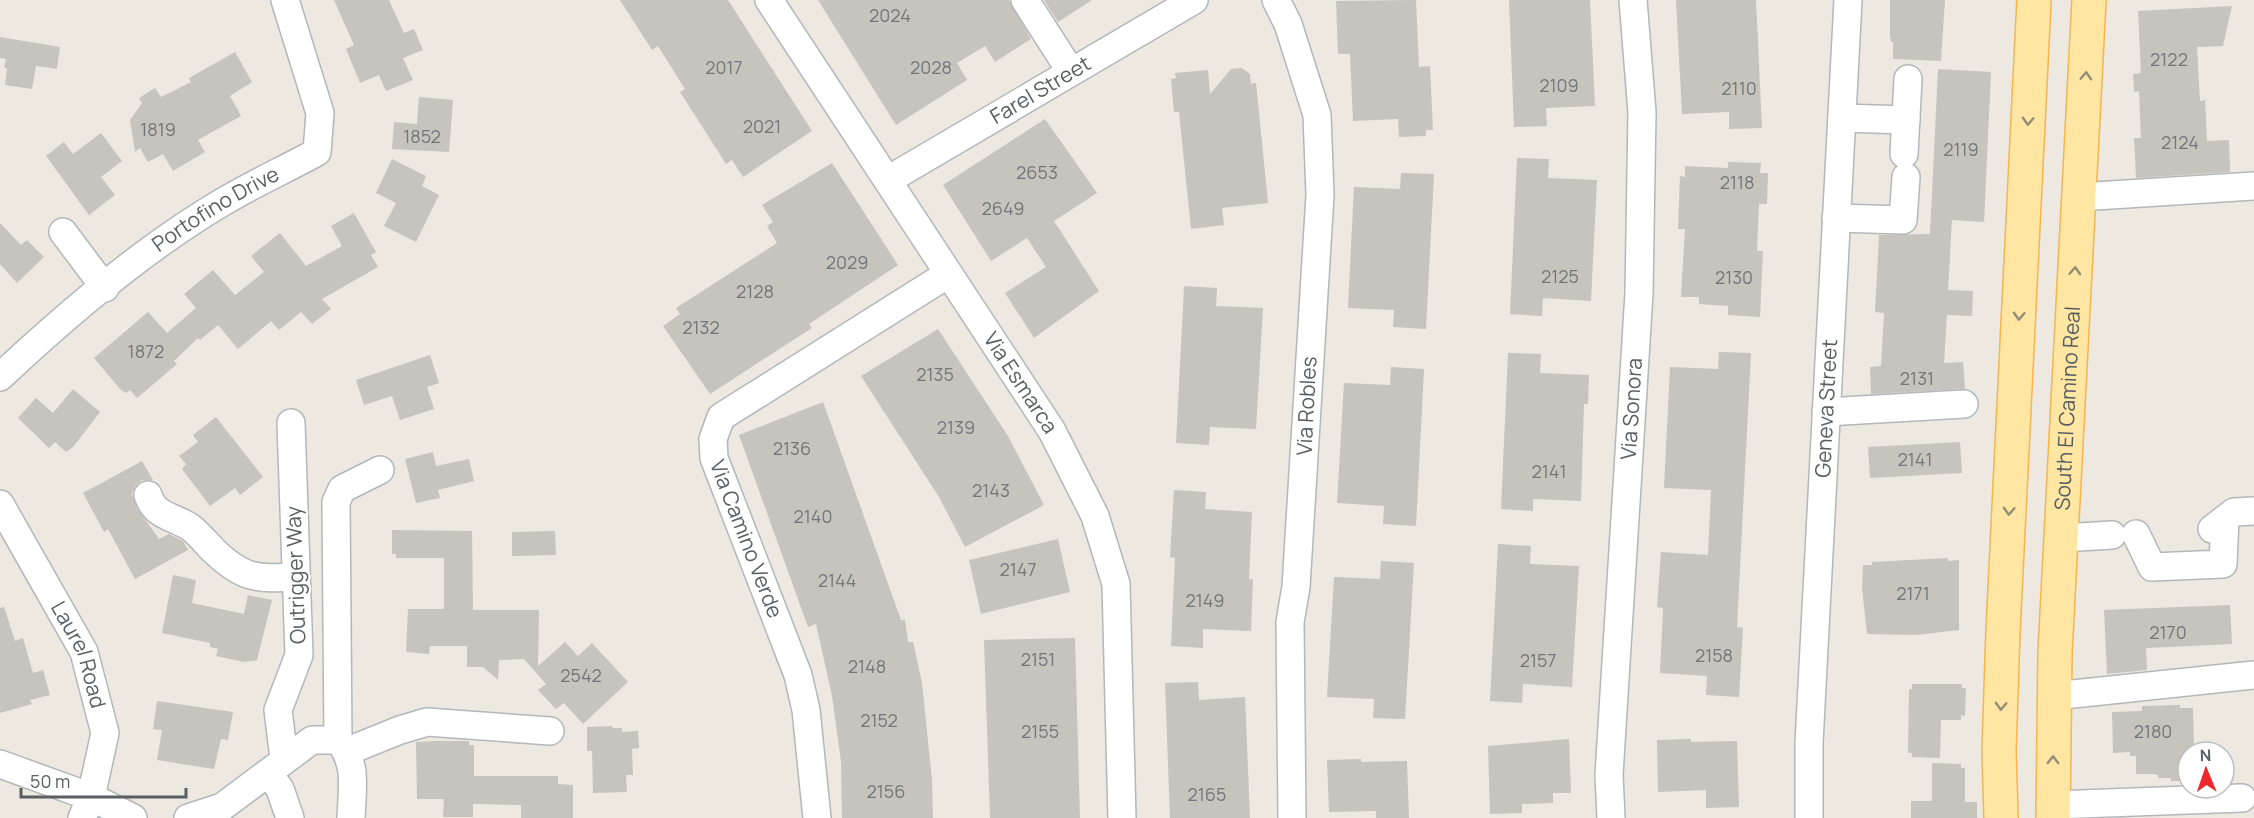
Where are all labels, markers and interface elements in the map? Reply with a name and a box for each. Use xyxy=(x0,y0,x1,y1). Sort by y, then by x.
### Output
house number: 2024 xyxy=(869,3,911,27)
house number: 2122 xyxy=(2150,47,2188,71)
street label: Farel Street xyxy=(985,49,1096,130)
house number: 2017 xyxy=(705,55,743,79)
house number: 2028 xyxy=(910,55,952,79)
one-way arrow xyxy=(2079,72,2092,81)
house number: 2109 xyxy=(1539,73,1579,97)
house number: 2110 xyxy=(1721,76,1757,100)
house number: 2021 xyxy=(743,114,781,138)
house number: 1819 xyxy=(140,117,176,141)
one-way arrow xyxy=(2021,117,2034,126)
house number: 1852 xyxy=(403,124,441,148)
house number: 2124 xyxy=(2161,130,2199,154)
house number: 2119 xyxy=(1943,137,1979,161)
street label: Portofino Drive xyxy=(146,159,283,258)
house number: 2653 xyxy=(1016,160,1058,184)
house number: 2118 xyxy=(1720,170,1754,194)
house number: 2649 xyxy=(981,196,1025,220)
house number: 2029 xyxy=(826,250,868,274)
house number: 2125 xyxy=(1541,264,1579,288)
house number: 2130 xyxy=(1715,265,1753,289)
one-way arrow xyxy=(2068,267,2081,276)
house number: 2128 xyxy=(736,279,774,303)
street label: South El Camino Real xyxy=(2047,305,2086,511)
one-way arrow xyxy=(2012,312,2025,321)
house number: 2132 xyxy=(682,315,720,339)
street label: Via Esmarca xyxy=(978,326,1065,439)
street label: Geneva Street xyxy=(1808,338,1843,478)
house number: 1872 xyxy=(128,339,164,363)
street label: Via Robles xyxy=(1289,356,1323,456)
street label: Via Sonora xyxy=(1614,357,1648,461)
house number: 2135 xyxy=(916,362,954,386)
house number: 2131 xyxy=(1900,366,1934,390)
house number: 2139 xyxy=(937,415,975,439)
house number: 2136 xyxy=(773,436,811,460)
house number: 2141 xyxy=(1898,447,1932,471)
street label: Via Camino Verde xyxy=(704,456,790,622)
house number: 2141 xyxy=(1532,459,1566,483)
house number: 2143 xyxy=(972,478,1010,502)
house number: 2140 xyxy=(794,504,832,528)
street label: Outrigger Way xyxy=(279,505,311,645)
one-way arrow xyxy=(2002,506,2015,515)
house number: 2147 xyxy=(1000,557,1036,581)
house number: 2144 xyxy=(818,568,856,592)
house number: 2171 xyxy=(1896,581,1930,605)
house number: 2149 xyxy=(1186,588,1224,612)
street label: Laurel Road xyxy=(45,596,113,711)
house number: 2170 xyxy=(2149,620,2187,644)
house number: 2158 xyxy=(1695,643,1733,667)
house number: 2151 xyxy=(1021,647,1055,671)
house number: 2157 xyxy=(1520,648,1556,672)
house number: 2148 xyxy=(848,654,886,678)
house number: 2542 xyxy=(560,663,602,687)
one-way arrow xyxy=(1994,701,2007,710)
house number: 2152 xyxy=(860,708,898,732)
house number: 2155 xyxy=(1021,719,1059,743)
house number: 2180 xyxy=(2134,719,2172,743)
north arrow xyxy=(2176,740,2236,800)
text: N xyxy=(2199,744,2212,766)
one-way arrow xyxy=(2047,755,2059,764)
scale bar xyxy=(21,761,186,799)
text: 50 m xyxy=(30,769,70,793)
house number: 2156 xyxy=(867,779,905,803)
house number: 2165 xyxy=(1188,782,1226,806)

